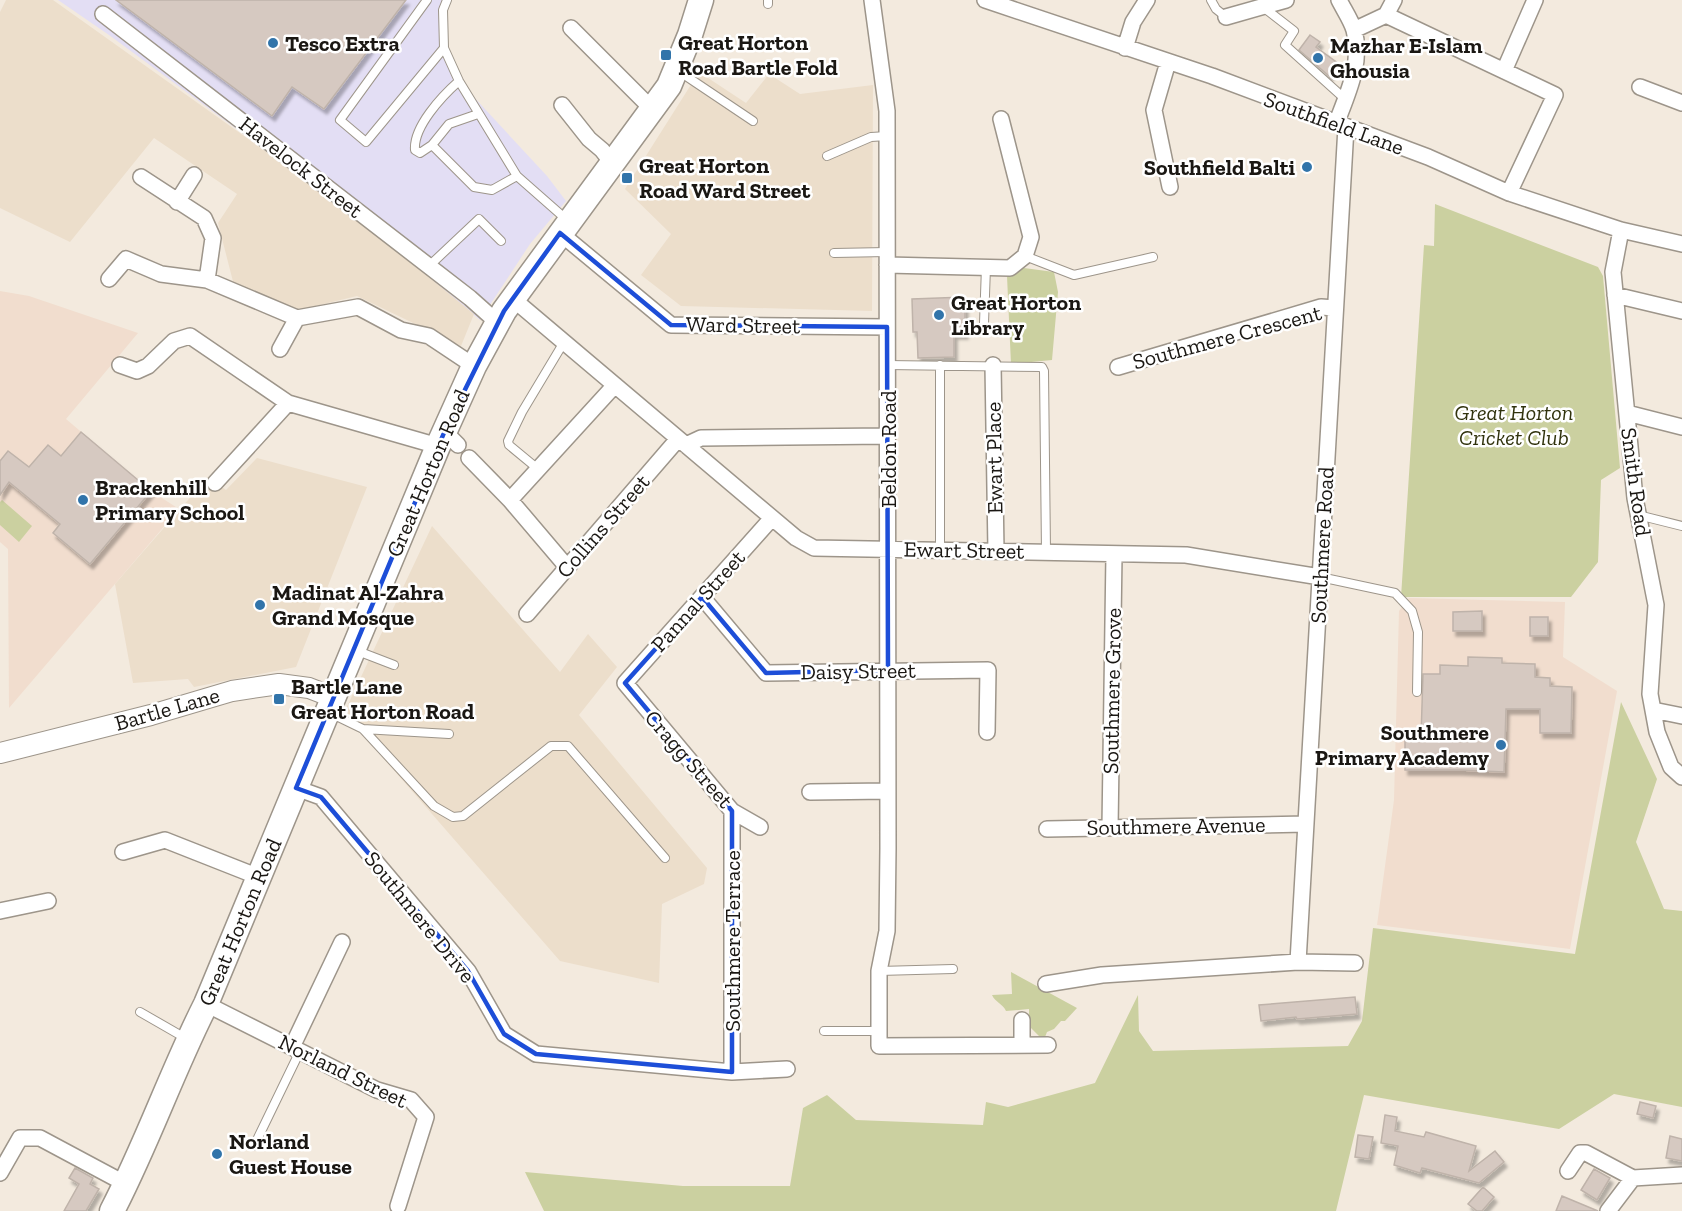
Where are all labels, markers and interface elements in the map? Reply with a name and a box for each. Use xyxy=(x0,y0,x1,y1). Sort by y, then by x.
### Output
place label: Great Horton Road Bartle Fold xyxy=(678,29,838,81)
place label: Tesco Extra xyxy=(285,30,400,57)
place label: Mazhar E-Islam Ghousia xyxy=(1330,32,1483,84)
marker: Tesco Extra xyxy=(266,36,280,50)
marker: Great Horton Road Bartle Fold xyxy=(659,48,673,62)
marker: Mazhar E-Islam Ghousia xyxy=(1311,51,1325,65)
street label: Southfield Lane xyxy=(1260,85,1408,161)
street label: Havelock Street xyxy=(234,110,369,224)
place label: Great Horton Road Ward Street xyxy=(639,152,810,204)
place label: Southfield Balti xyxy=(1144,154,1295,181)
marker: Southfield Balti xyxy=(1300,160,1314,174)
marker: Great Horton Road Ward Street xyxy=(620,171,634,185)
place label: Great Horton Library xyxy=(951,289,1081,341)
street label: Southmere Crescent xyxy=(1130,299,1325,375)
marker: Great Horton Library xyxy=(932,308,946,322)
street label: Ward Street xyxy=(686,311,801,340)
street label: Great Horton Road xyxy=(380,385,476,561)
street label: Beldon Road xyxy=(875,390,902,508)
park label: Great Horton Cricket Club xyxy=(1455,399,1573,451)
street label: Ewart Place xyxy=(980,402,1008,514)
street label: Smith Road xyxy=(1615,426,1657,538)
street label: Southmere Road xyxy=(1304,466,1340,624)
street label: Collins Street xyxy=(551,468,656,583)
place label: Brackenhill Primary School xyxy=(95,474,244,526)
marker: Brackenhill Primary School xyxy=(76,493,90,507)
street label: Ewart Street xyxy=(903,535,1025,565)
street label: Pannal Street xyxy=(645,544,751,658)
place label: Madinat Al-Zahra Grand Mosque xyxy=(272,579,444,631)
marker: Madinat Al-Zahra Grand Mosque xyxy=(253,598,267,612)
street label: Southmere Grove xyxy=(1097,608,1127,774)
street label: Daisy Street xyxy=(800,656,917,686)
place label: Bartle Lane Great Horton Road xyxy=(291,673,475,725)
street label: Bartle Lane xyxy=(111,681,223,737)
marker: Bartle Lane Great Horton Road xyxy=(272,692,286,706)
street label: Cragg Street xyxy=(639,704,739,814)
place label: Southmere Primary Academy xyxy=(1315,719,1489,771)
marker: Southmere Primary Academy xyxy=(1494,738,1508,752)
street label: Southmere Avenue xyxy=(1086,811,1266,841)
street label: Great Horton Road xyxy=(192,834,288,1010)
street label: Southmere Drive xyxy=(359,846,481,988)
street label: Southmere Terrace xyxy=(719,850,746,1032)
street label: Norland Street xyxy=(274,1028,413,1114)
place label: Norland Guest House xyxy=(229,1128,352,1180)
marker: Norland Guest House xyxy=(210,1147,224,1161)

